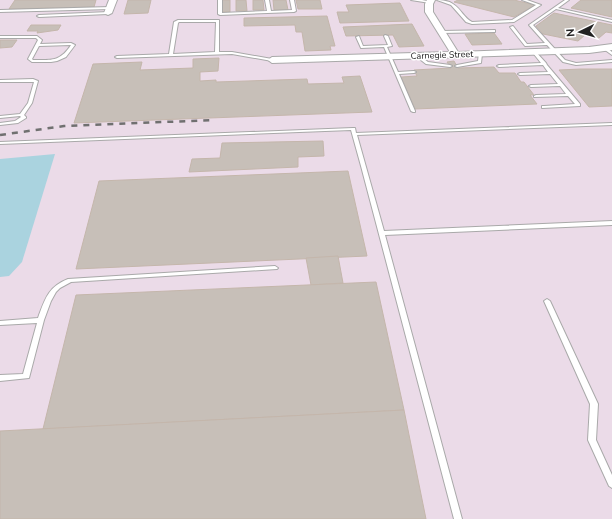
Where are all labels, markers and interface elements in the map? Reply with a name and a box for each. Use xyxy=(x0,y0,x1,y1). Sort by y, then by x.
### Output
north arrow xyxy=(560,12,600,52)
text: N xyxy=(563,28,578,38)
street label: Carnegie Street xyxy=(410,48,474,62)

